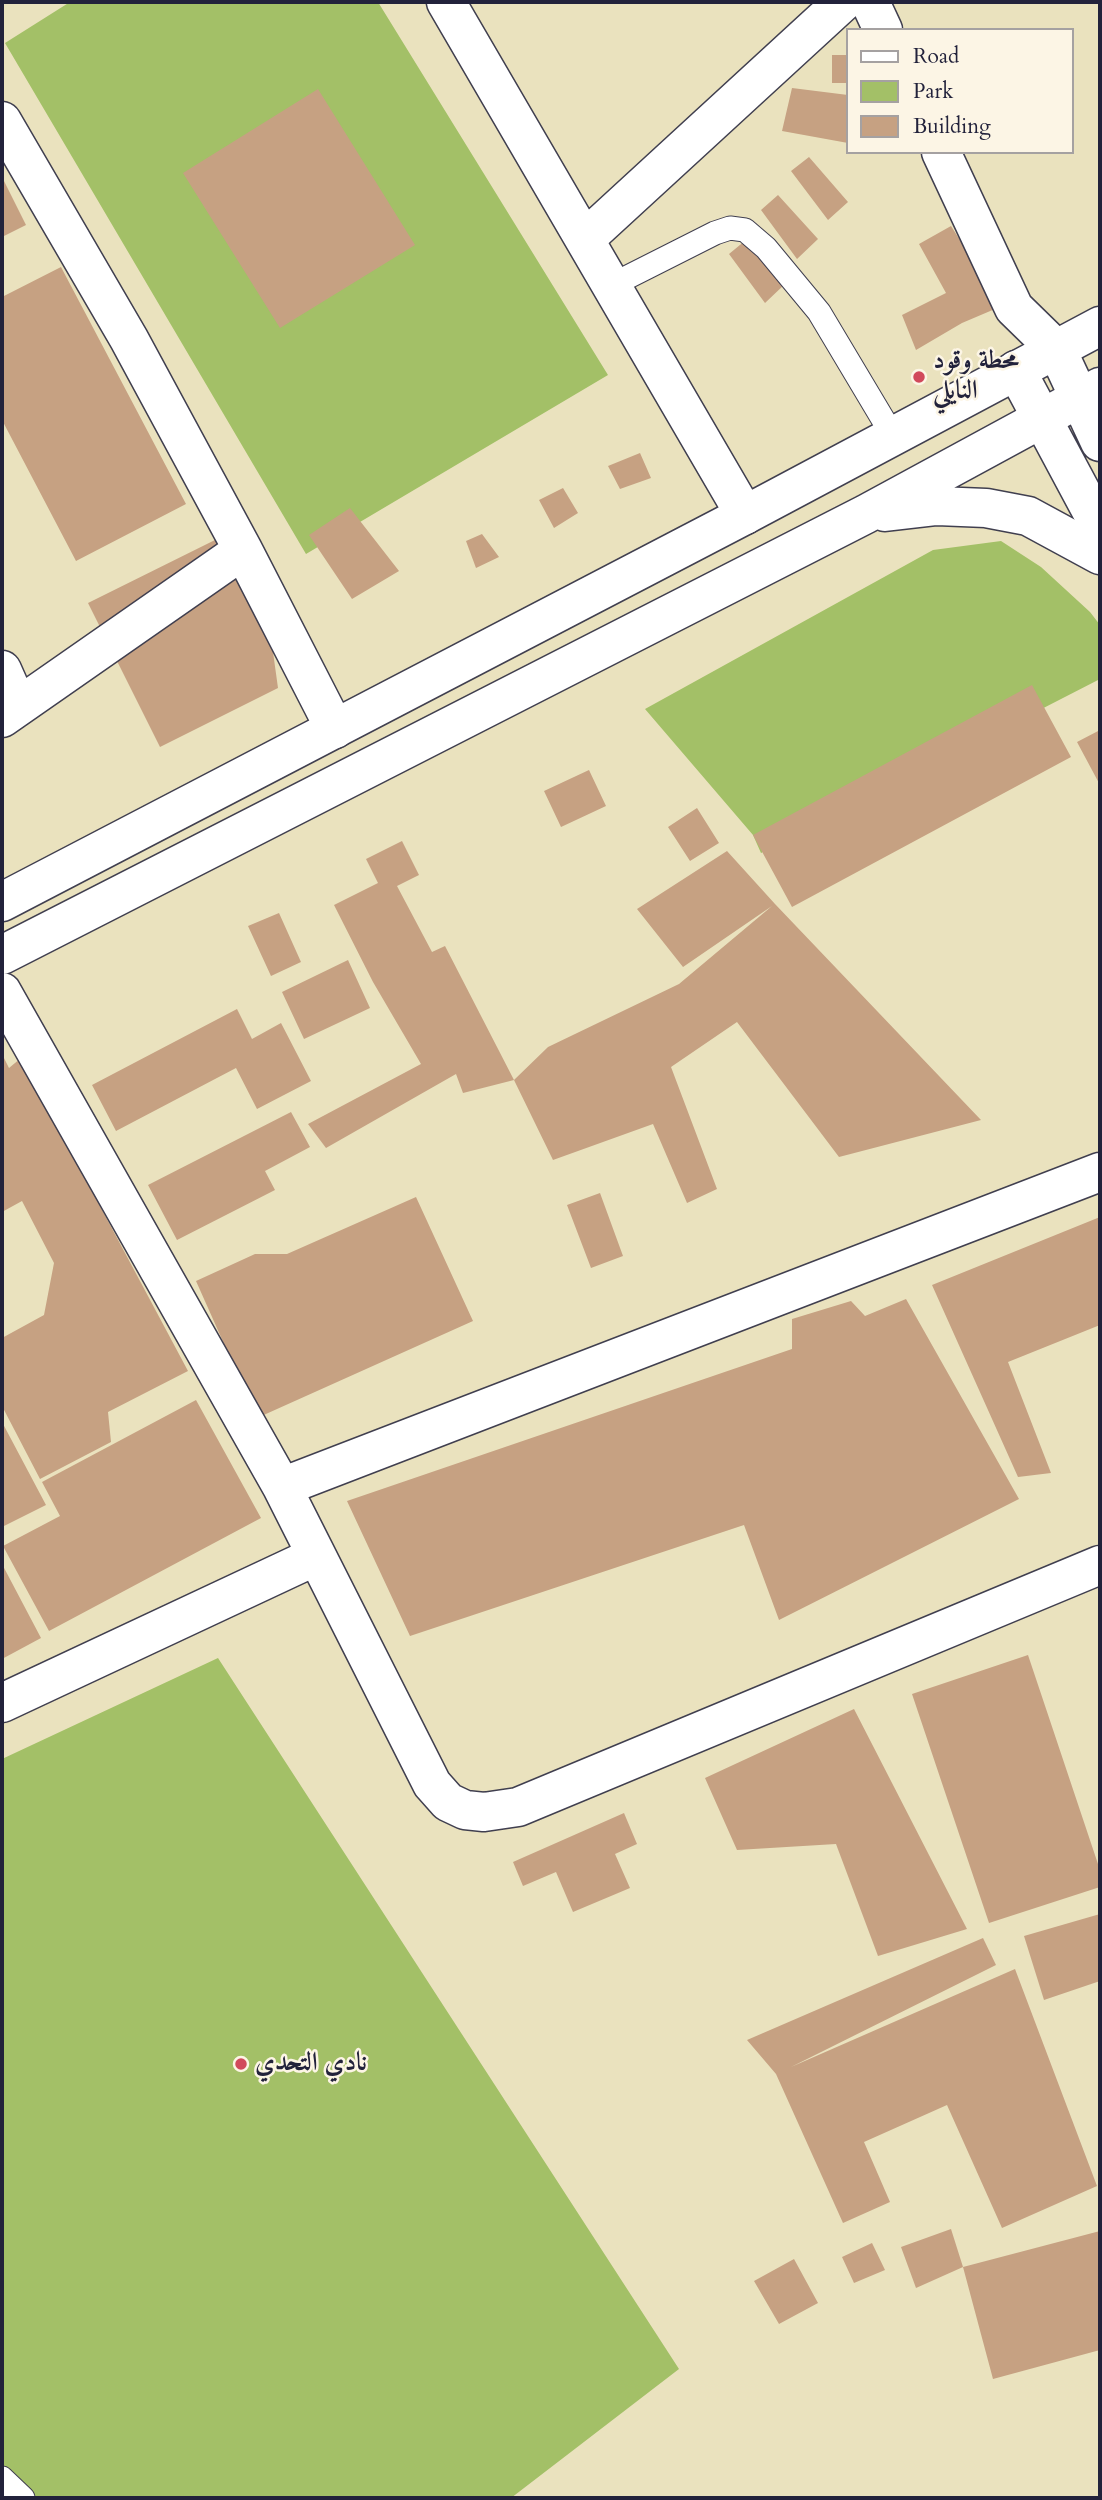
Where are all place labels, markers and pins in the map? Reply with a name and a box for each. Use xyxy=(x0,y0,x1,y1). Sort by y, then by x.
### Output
place label: محطة وقود النايلي xyxy=(933,346,1019,408)
marker: محطة وقود النايلي xyxy=(911,369,927,385)
place label: نادي التحدي xyxy=(255,2048,367,2080)
marker: نادي التحدي xyxy=(233,2056,249,2072)

